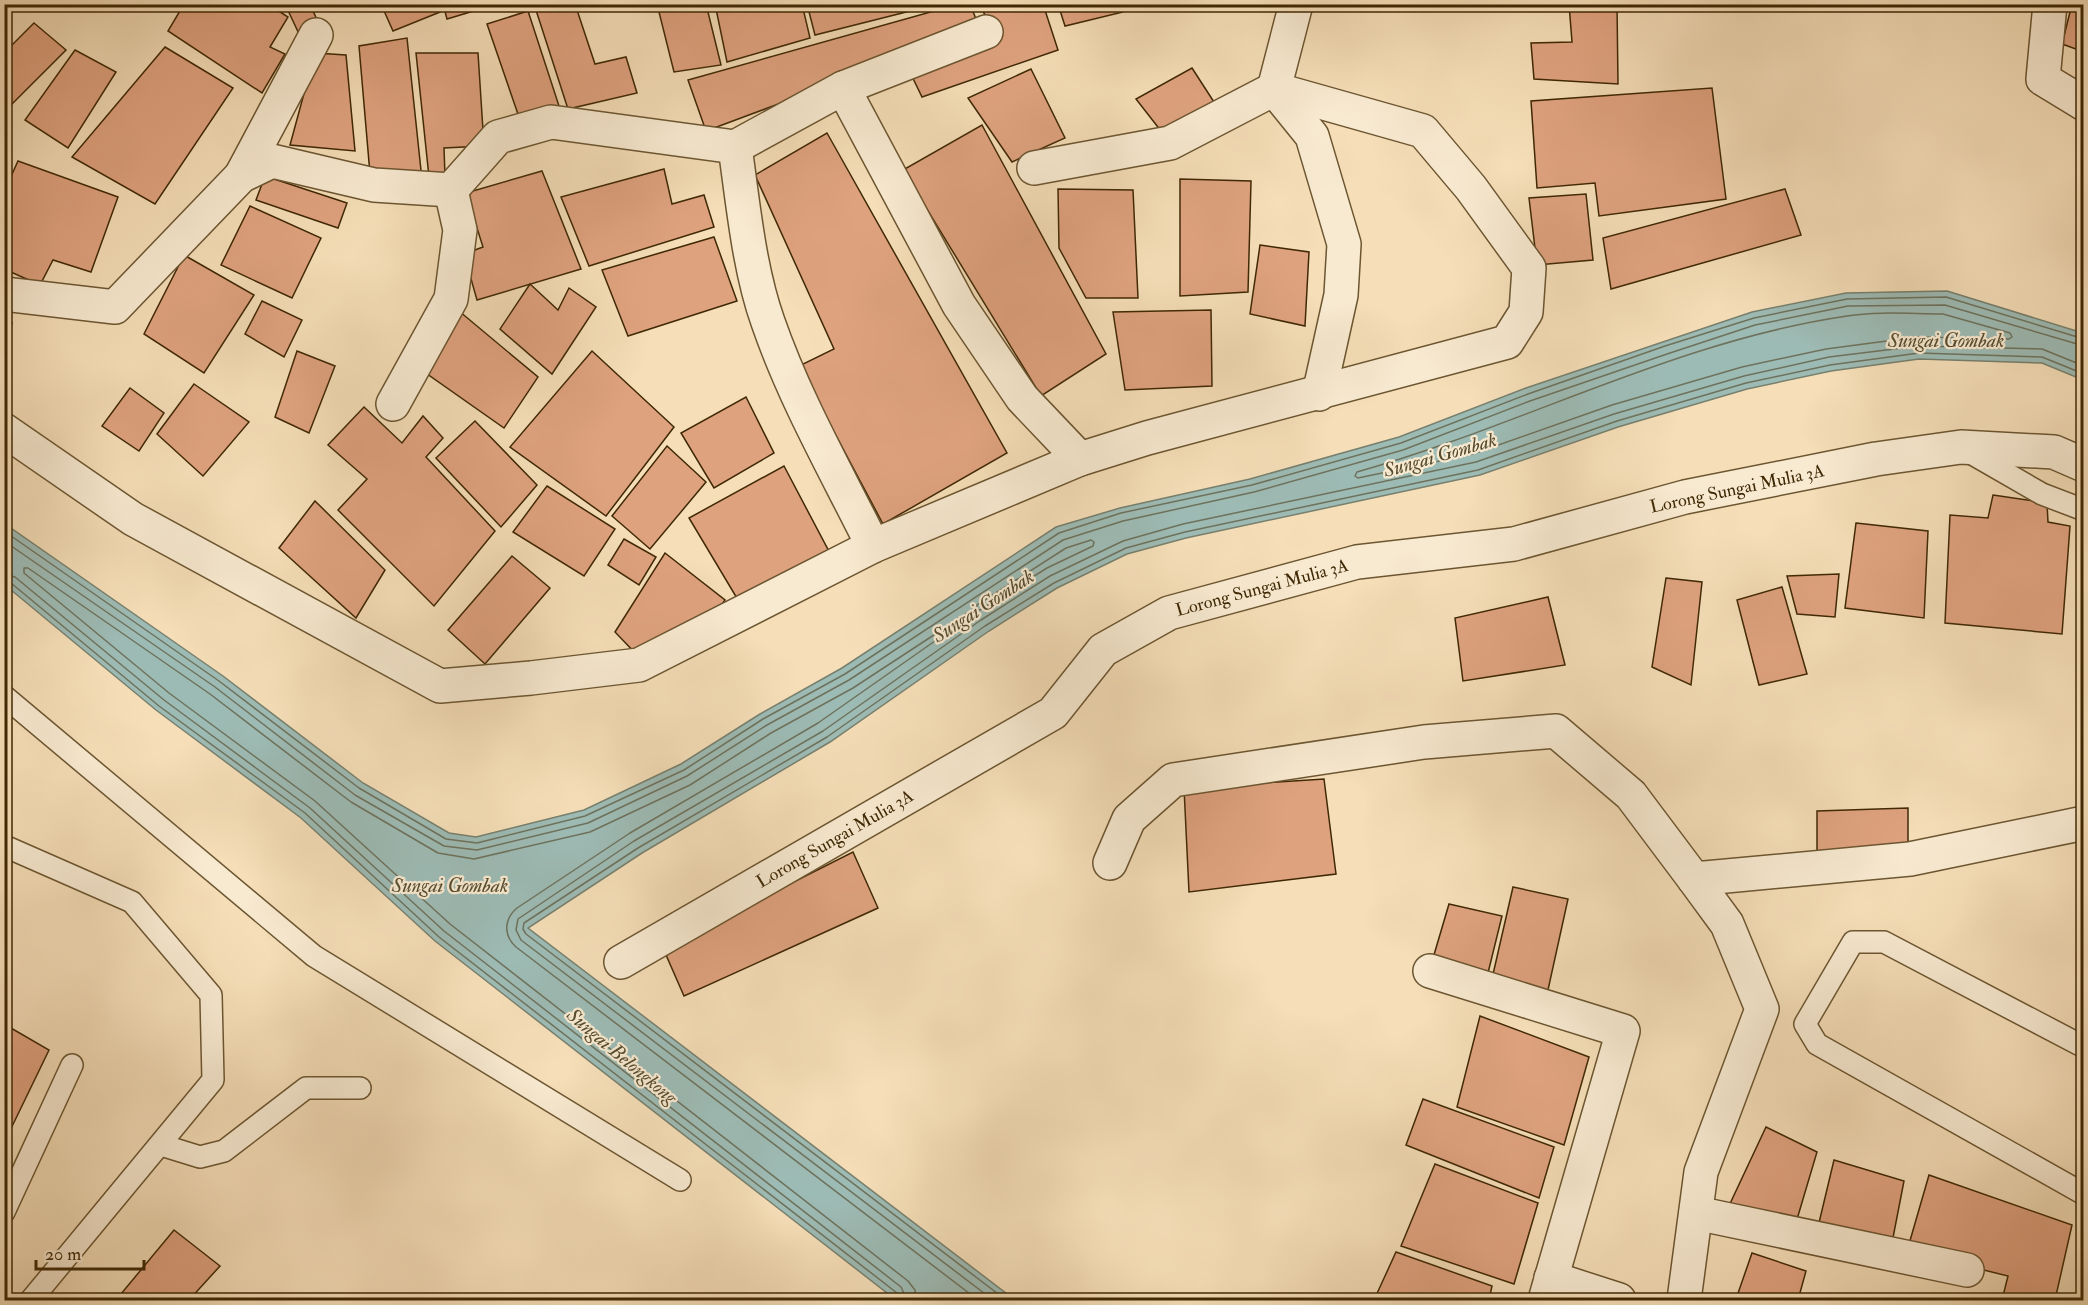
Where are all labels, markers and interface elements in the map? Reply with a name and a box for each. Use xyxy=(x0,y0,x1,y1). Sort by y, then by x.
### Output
water label: Sungai Gombak xyxy=(1887,328,2004,353)
water label: Sungai Gombak xyxy=(1380,427,1499,483)
street label: Lorong Sungai Mulia 3A xyxy=(1648,459,1827,519)
street label: Lorong Sungai Mulia 3A xyxy=(1173,554,1351,622)
water label: Sungai Gombak xyxy=(926,564,1039,649)
street label: Lorong Sungai Mulia 3A xyxy=(752,784,918,893)
water label: Sungai Gombak xyxy=(391,873,508,898)
water label: Sungai Belongkong xyxy=(561,1002,684,1110)
scale bar xyxy=(36,1233,144,1271)
text: 20 m xyxy=(45,1243,81,1266)

